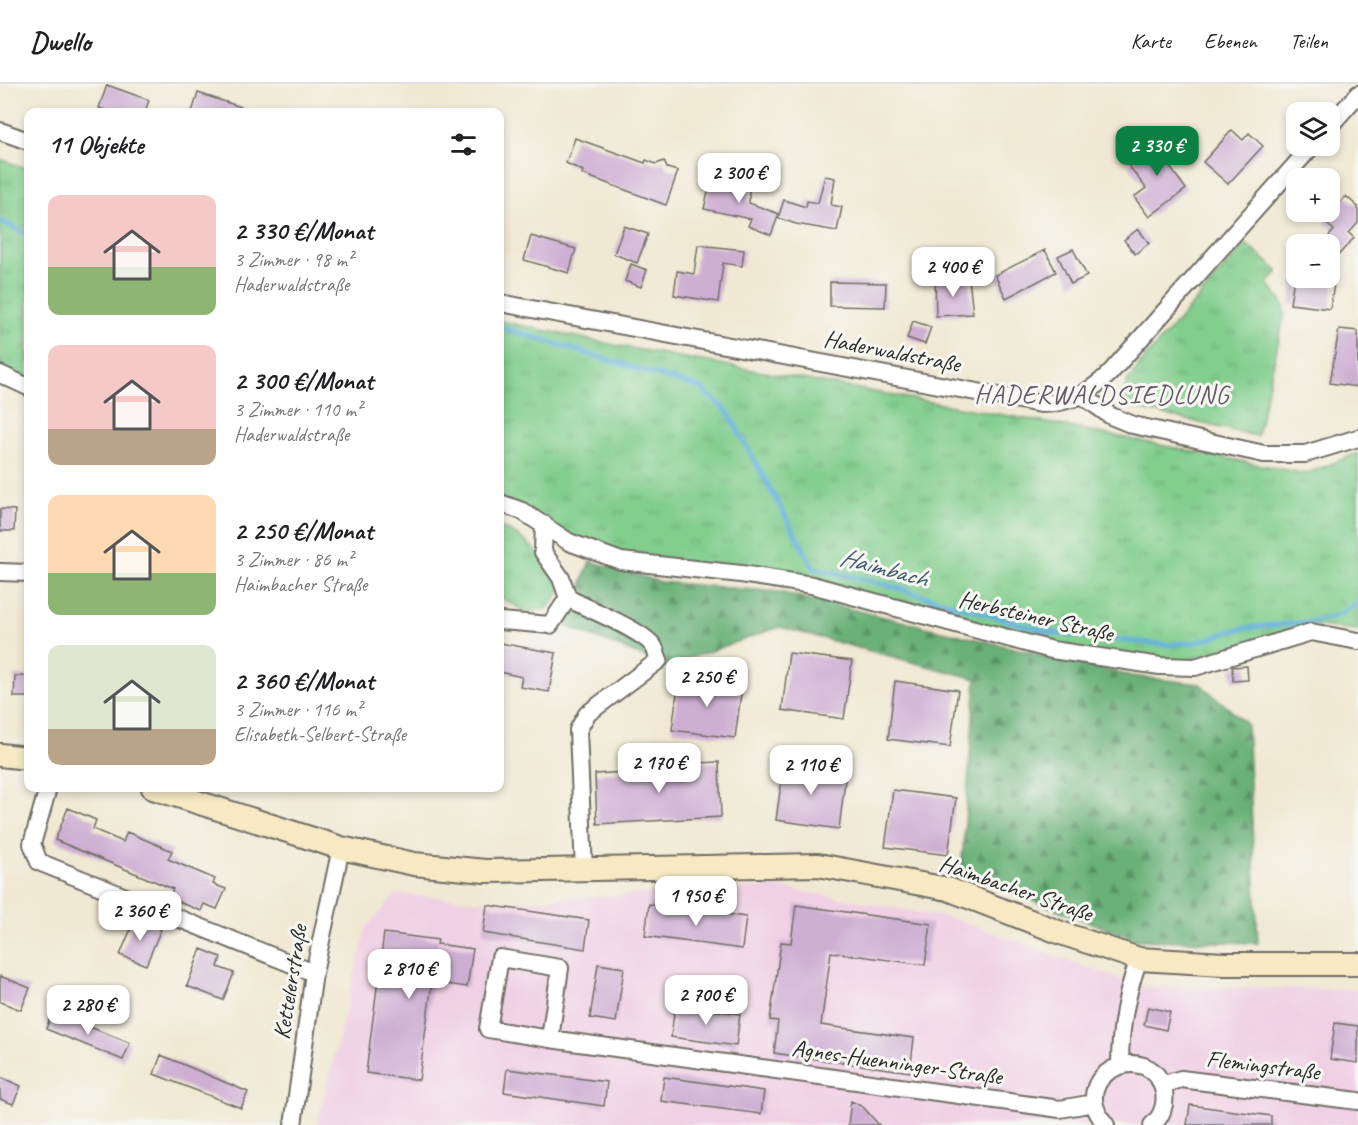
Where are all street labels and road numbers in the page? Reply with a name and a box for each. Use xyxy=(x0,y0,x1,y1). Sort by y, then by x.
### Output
street label: Haderwaldstraße xyxy=(821,323,965,379)
street label: Herbsteiner Straße xyxy=(956,584,1118,649)
street label: Haimbacher Straße xyxy=(936,848,1098,929)
street label: Kettelerstraße xyxy=(266,920,314,1041)
street label: Agnes-Huenninger-Straße xyxy=(790,1032,1006,1092)
street label: Flemingstraße xyxy=(1205,1043,1323,1087)

